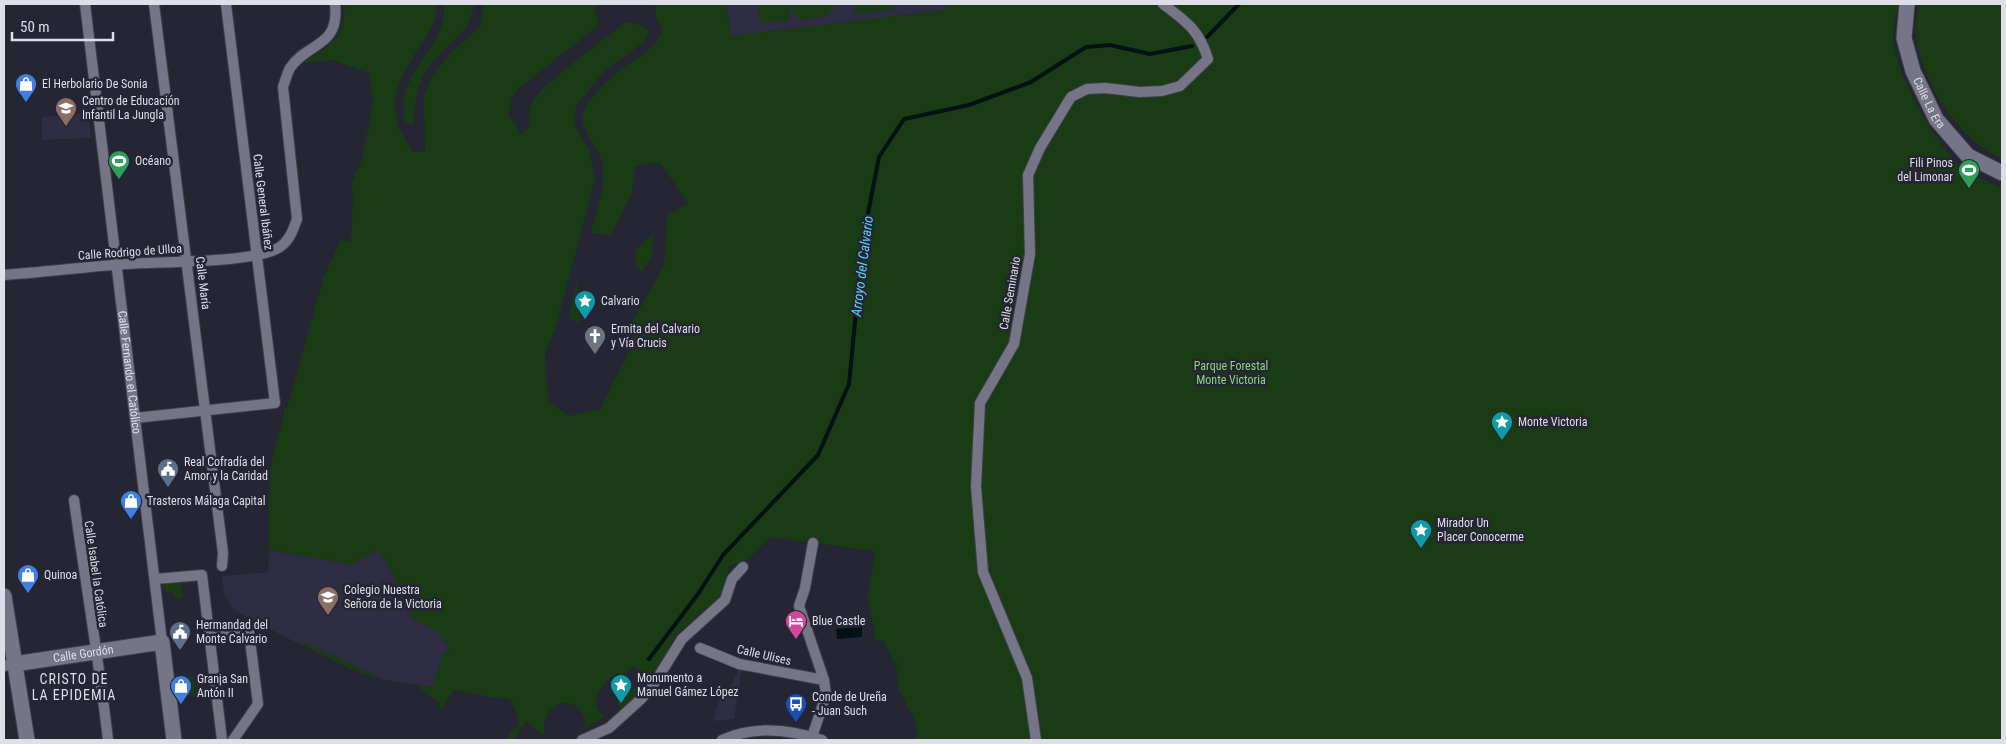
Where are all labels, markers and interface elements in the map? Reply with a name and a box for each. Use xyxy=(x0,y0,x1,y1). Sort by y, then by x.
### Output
scale bar xyxy=(12,10,114,42)
text: 50 m xyxy=(20,18,50,36)
shop icon: El Herbolario De Sonia xyxy=(14,72,38,103)
street label: Calle La Era xyxy=(1910,75,1948,132)
place label: El Herbolario De Sonia xyxy=(42,77,148,91)
place label: Centro de Educación Infantil La Jungla xyxy=(82,94,180,122)
school or university icon: Centro de Educación Infantil La Jungla xyxy=(54,96,78,127)
sports icon: Océano xyxy=(107,149,131,180)
street label: Calle General Ibáñez xyxy=(250,153,276,251)
place label: Océano xyxy=(135,154,171,168)
place label: Fili Pinos del Limonar xyxy=(1897,156,1953,184)
sports icon: Fili Pinos del Limonar xyxy=(1957,158,1981,189)
water label: Arroyo del Calvario xyxy=(848,215,876,318)
street label: Calle Rodrigo de Ulloa xyxy=(78,241,183,263)
street label: Calle Seminario xyxy=(997,255,1023,331)
street label: Calle María xyxy=(193,256,213,311)
place icon: Calvario xyxy=(573,289,597,320)
place label: Calvario xyxy=(601,294,640,308)
street label: Calle Fernando el Católico xyxy=(115,310,144,435)
place label: Ermita del Calvario y Vía Crucis xyxy=(611,322,700,350)
church icon: Ermita del Calvario y Vía Crucis xyxy=(583,324,607,355)
park label: Parque Forestal Monte Victoria xyxy=(1194,359,1268,387)
place icon: Monte Victoria xyxy=(1490,410,1514,441)
place label: Monte Victoria xyxy=(1518,415,1588,429)
place label: Real Cofradía del Amor y la Caridad xyxy=(184,455,268,483)
public building icon: Real Cofradía del Amor y la Caridad xyxy=(156,457,180,488)
shop icon: Trasteros Málaga Capital xyxy=(119,489,143,520)
place label: Trasteros Málaga Capital xyxy=(147,494,265,508)
place label: Mirador Un Placer Conocerme xyxy=(1437,516,1524,544)
place icon: Mirador Un Placer Conocerme xyxy=(1409,518,1433,549)
street label: Calle Isabel la Católica xyxy=(82,520,110,629)
shop icon: Quinoa xyxy=(16,563,40,594)
place label: Quinoa xyxy=(44,568,78,582)
place label: Colegio Nuestra Señora de la Victoria xyxy=(344,583,442,611)
school or university icon: Colegio Nuestra Señora de la Victoria xyxy=(316,585,340,616)
hotel icon: Blue Castle xyxy=(784,609,808,640)
place label: Blue Castle xyxy=(812,614,866,628)
place label: Hermandad del Monte Calvario xyxy=(196,618,268,646)
public building icon: Hermandad del Monte Calvario xyxy=(168,620,192,651)
street label: Calle Gordón xyxy=(52,642,115,665)
street label: Calle Ulises xyxy=(736,642,792,668)
district label: CRISTO DE LA EPIDEMIA xyxy=(32,671,116,703)
place label: Monumento a Manuel Gámez López xyxy=(637,671,739,699)
place label: Granja San Antón II xyxy=(197,672,248,700)
place icon: Monumento a Manuel Gámez López xyxy=(609,673,633,704)
shop icon: Granja San Antón II xyxy=(169,674,193,705)
place label: Conde de Ureña - Juan Such xyxy=(812,690,887,718)
bus stop icon: Conde de Ureña - Juan Such xyxy=(784,692,808,723)

